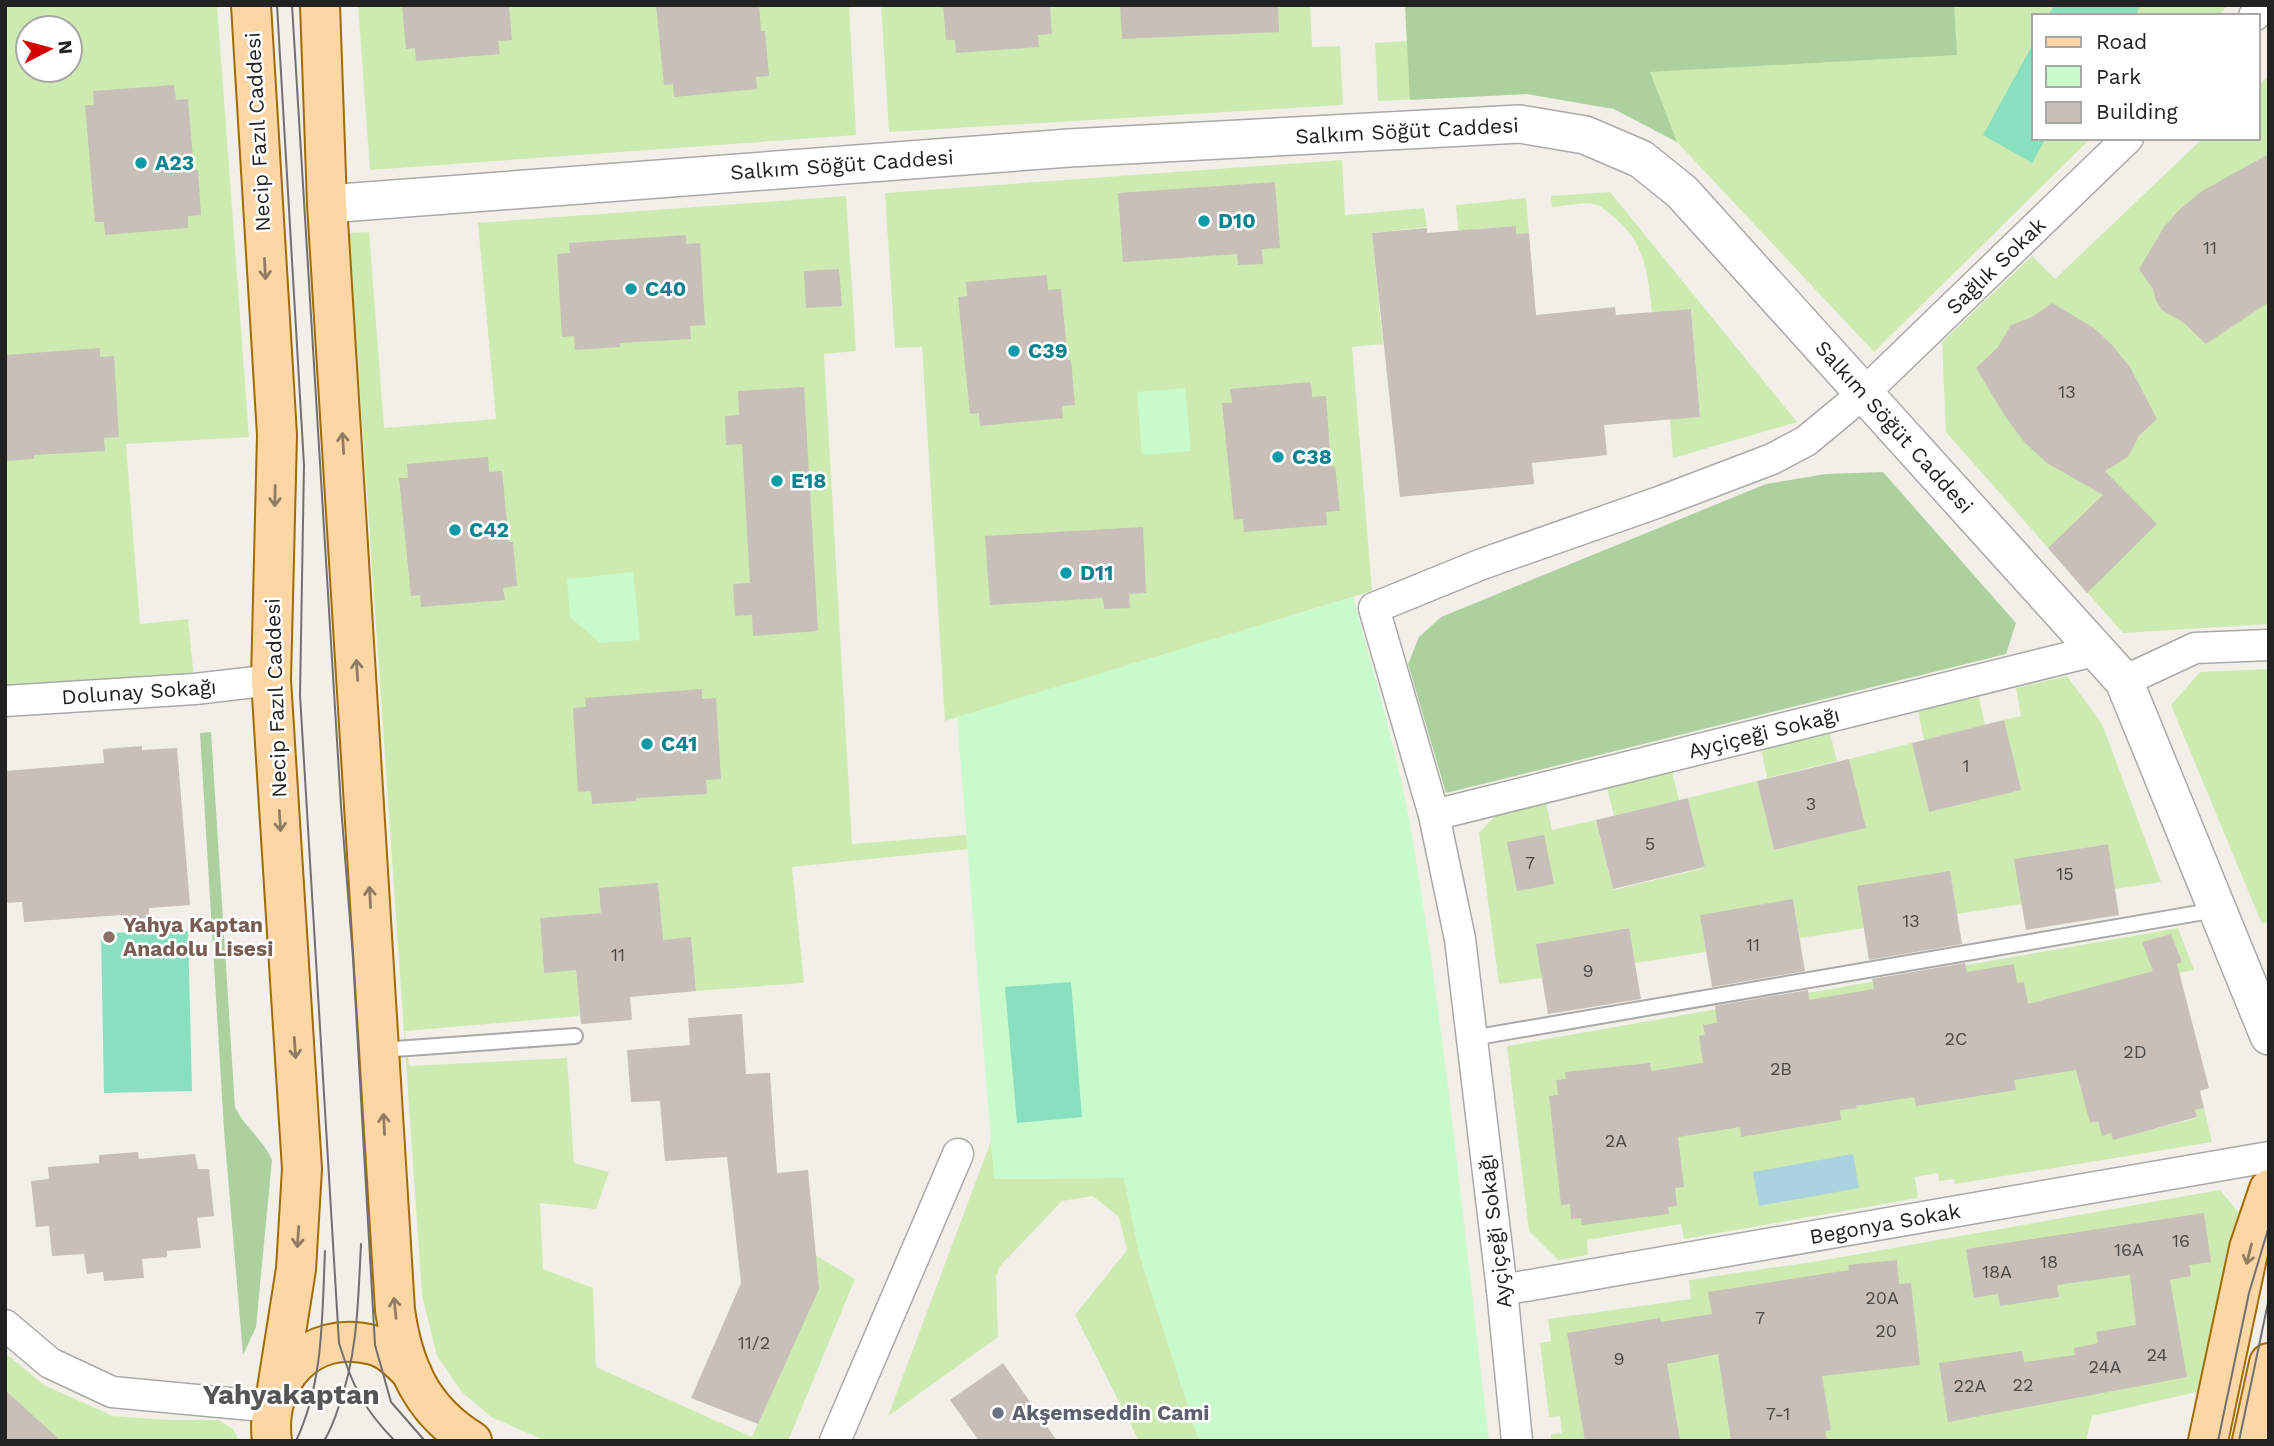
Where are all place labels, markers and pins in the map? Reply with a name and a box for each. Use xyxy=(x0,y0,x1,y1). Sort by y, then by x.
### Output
place label: A23 xyxy=(155,150,194,175)
marker: A23 xyxy=(133,155,149,171)
place label: D10 xyxy=(1218,208,1256,233)
marker: D10 xyxy=(1196,213,1212,229)
place label: C40 xyxy=(645,276,686,301)
marker: C40 xyxy=(623,281,639,297)
place label: C39 xyxy=(1028,338,1068,363)
marker: C39 xyxy=(1006,343,1022,359)
place label: C38 xyxy=(1292,444,1332,469)
marker: C38 xyxy=(1270,449,1286,465)
place label: E18 xyxy=(791,468,826,493)
marker: E18 xyxy=(769,473,785,489)
place label: C42 xyxy=(469,517,509,542)
marker: C42 xyxy=(447,522,463,538)
place label: D11 xyxy=(1080,560,1113,585)
marker: D11 xyxy=(1058,565,1074,581)
place label: C41 xyxy=(661,731,697,756)
marker: C41 xyxy=(639,736,655,752)
place label: Yahya Kaptan Anadolu Lisesi xyxy=(123,912,273,961)
marker: Yahya Kaptan Anadolu Lisesi xyxy=(101,929,117,945)
place label: Akşemseddin Cami xyxy=(1012,1400,1209,1425)
marker: Akşemseddin Cami xyxy=(990,1405,1006,1421)

